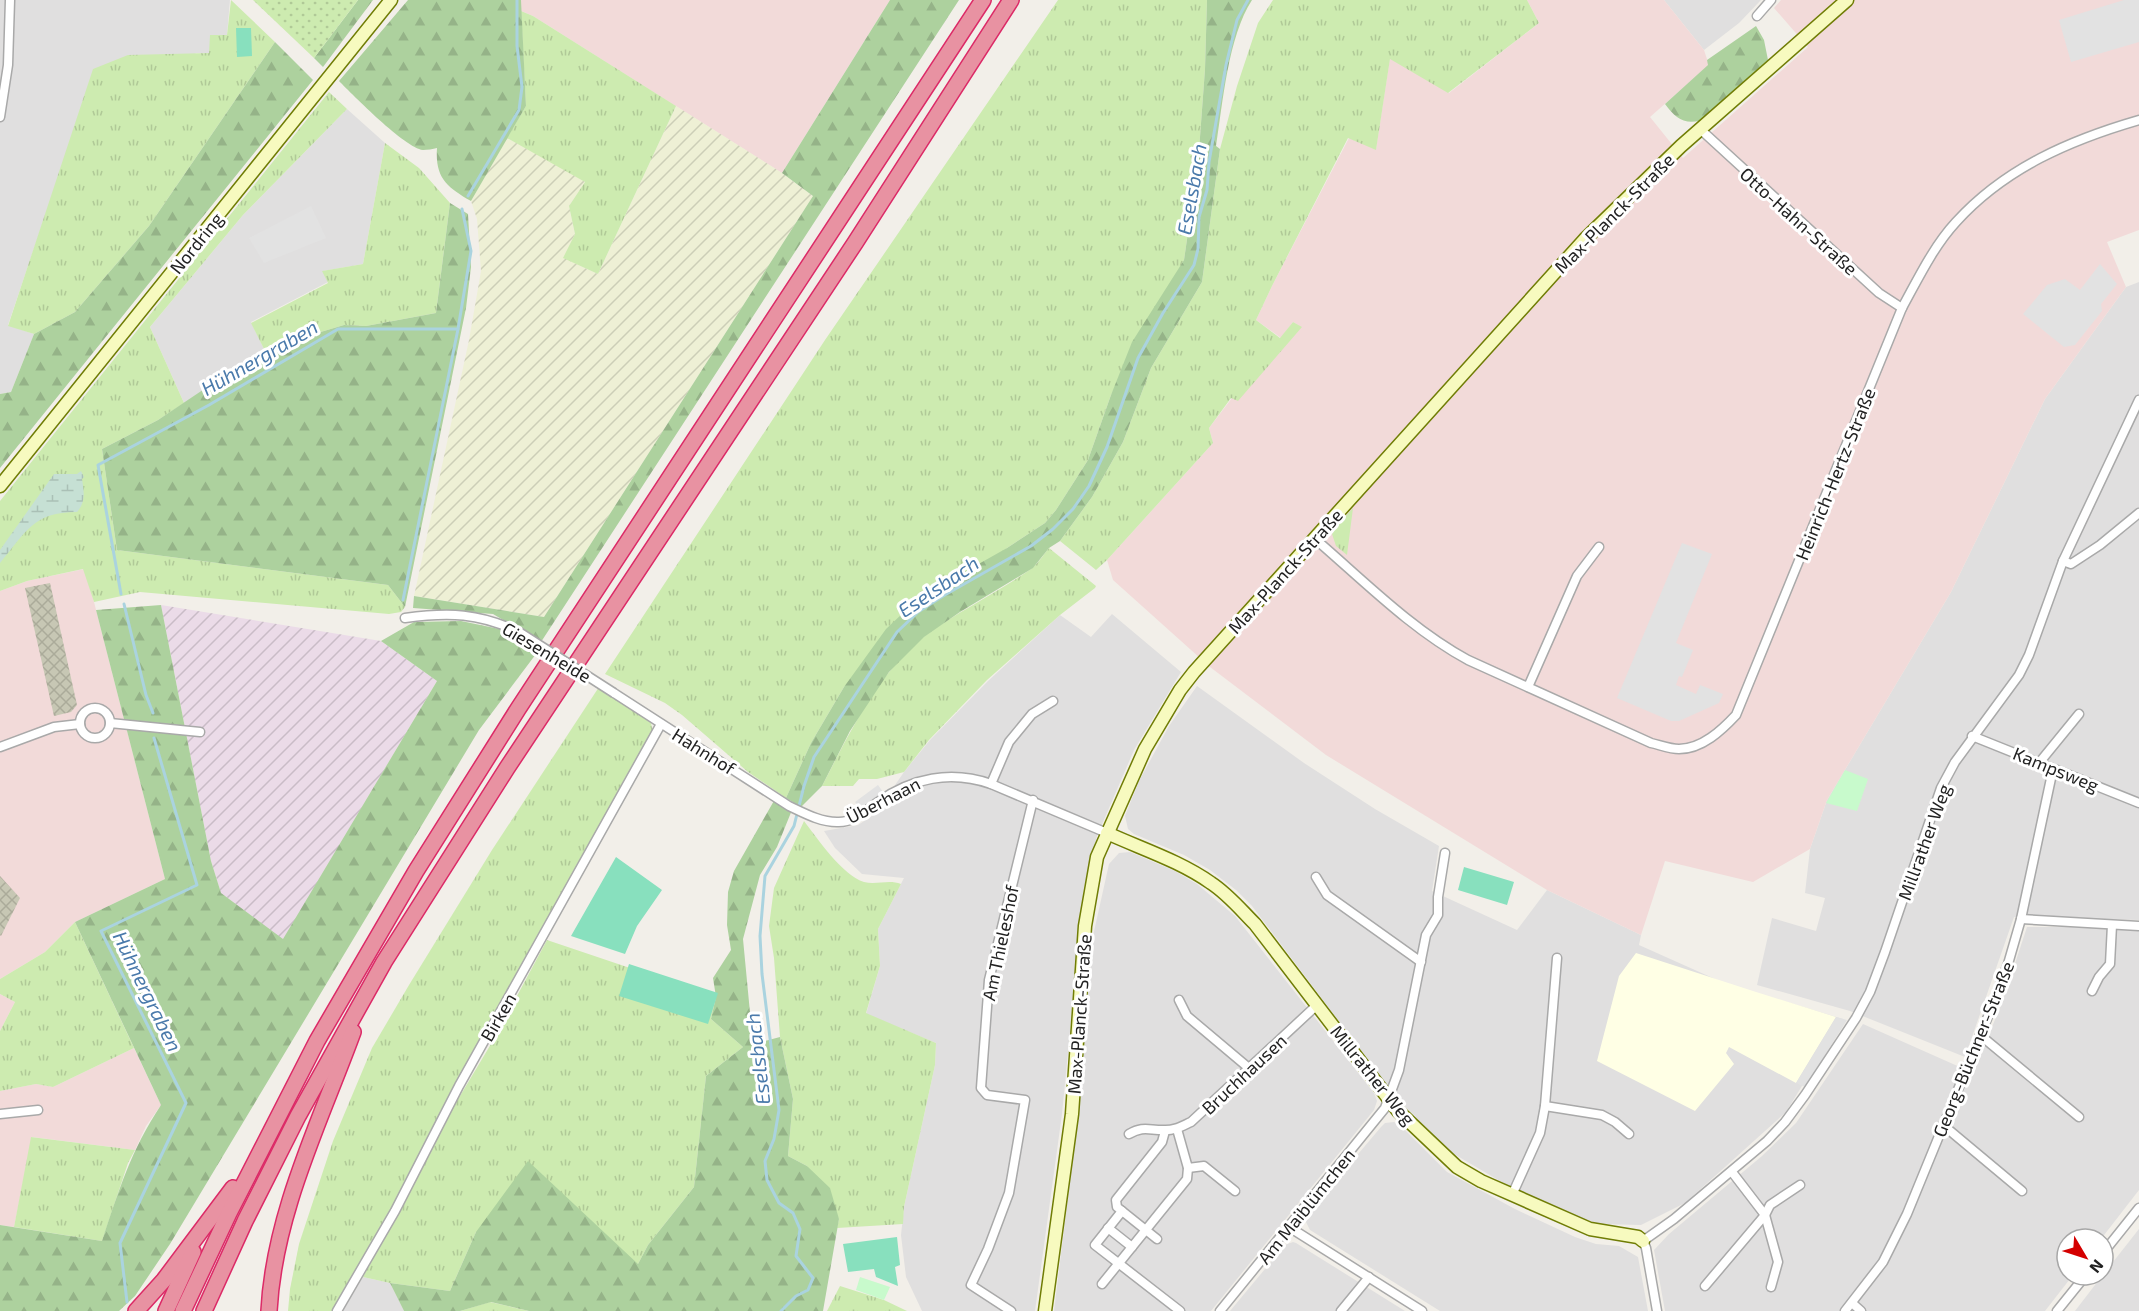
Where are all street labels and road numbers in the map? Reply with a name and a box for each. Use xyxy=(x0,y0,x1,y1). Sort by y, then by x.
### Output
street label: Max-Planck-Straße xyxy=(1550,149,1678,277)
street label: Otto-Hahn-Straße xyxy=(1736,162,1862,280)
street label: Nordring xyxy=(165,208,227,278)
street label: Heinrich-Hertz-Straße xyxy=(1790,385,1880,563)
street label: Max-Planck-Straße xyxy=(1223,504,1347,638)
street label: Giesenheide xyxy=(499,617,595,687)
street label: Hahnhof xyxy=(668,723,741,780)
street label: Kampsweg xyxy=(2010,742,2102,796)
street label: Überhaan xyxy=(842,772,924,828)
street label: Millrather Weg xyxy=(1893,781,1955,903)
street label: Am Thieleshof xyxy=(977,882,1023,1003)
street label: Max-Planck-Straße xyxy=(1062,933,1096,1095)
street label: Georg-Büchner-Straße xyxy=(1928,958,2018,1140)
street label: Birken xyxy=(476,989,520,1045)
street label: Millrather Weg xyxy=(1326,1021,1420,1129)
street label: Bruchhausen xyxy=(1197,1029,1291,1119)
street label: Am Maiblümchen xyxy=(1253,1144,1359,1268)

